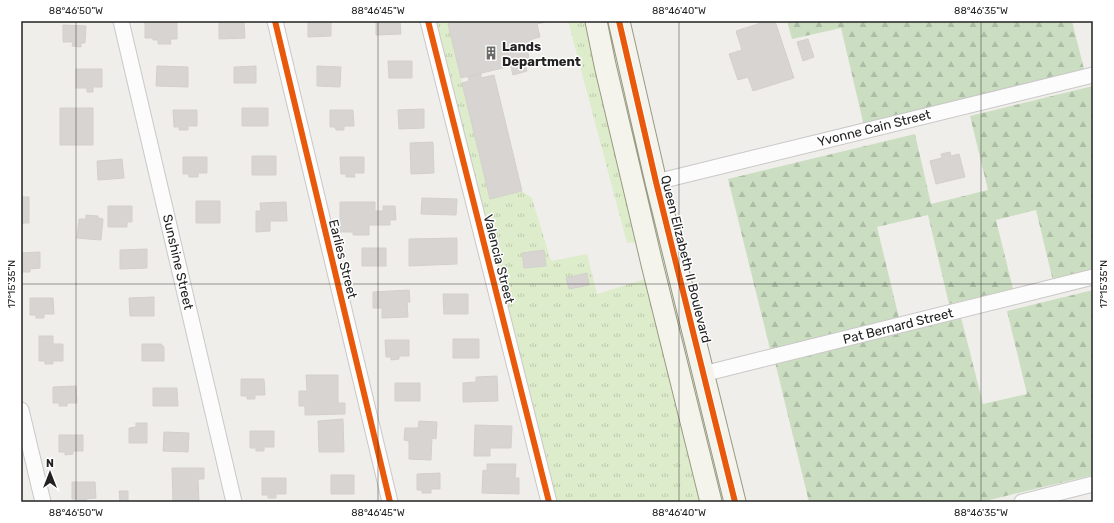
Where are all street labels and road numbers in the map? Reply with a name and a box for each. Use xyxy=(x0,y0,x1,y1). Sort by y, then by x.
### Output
street label: Yvonne Cain Street xyxy=(816,107,932,149)
street label: Queen Elizabeth II Boulevard xyxy=(658,173,714,345)
street label: Sunshine Street xyxy=(160,213,196,311)
street label: Valencia Street xyxy=(481,213,517,305)
street label: Earlies Street xyxy=(326,218,360,300)
street label: Pat Bernard Street xyxy=(841,305,955,347)

